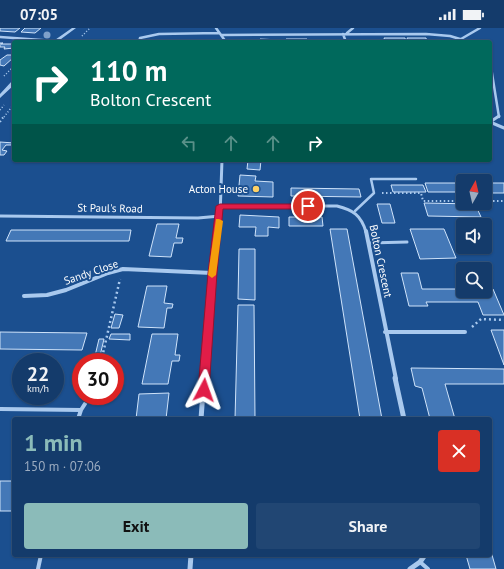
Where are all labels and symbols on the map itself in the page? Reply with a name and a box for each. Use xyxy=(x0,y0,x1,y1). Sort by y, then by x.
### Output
north arrow xyxy=(456,174,492,210)
place label: Acton House xyxy=(189,182,248,196)
marker: Acton House xyxy=(251,184,261,194)
pin xyxy=(291,189,325,223)
street label: St Paul's Road xyxy=(77,200,143,216)
street label: Bolton Crescent xyxy=(366,223,396,299)
street label: Sandy Close xyxy=(62,256,120,288)
speed limit sign: 30 xyxy=(72,353,124,405)
position arrow xyxy=(183,369,225,411)

